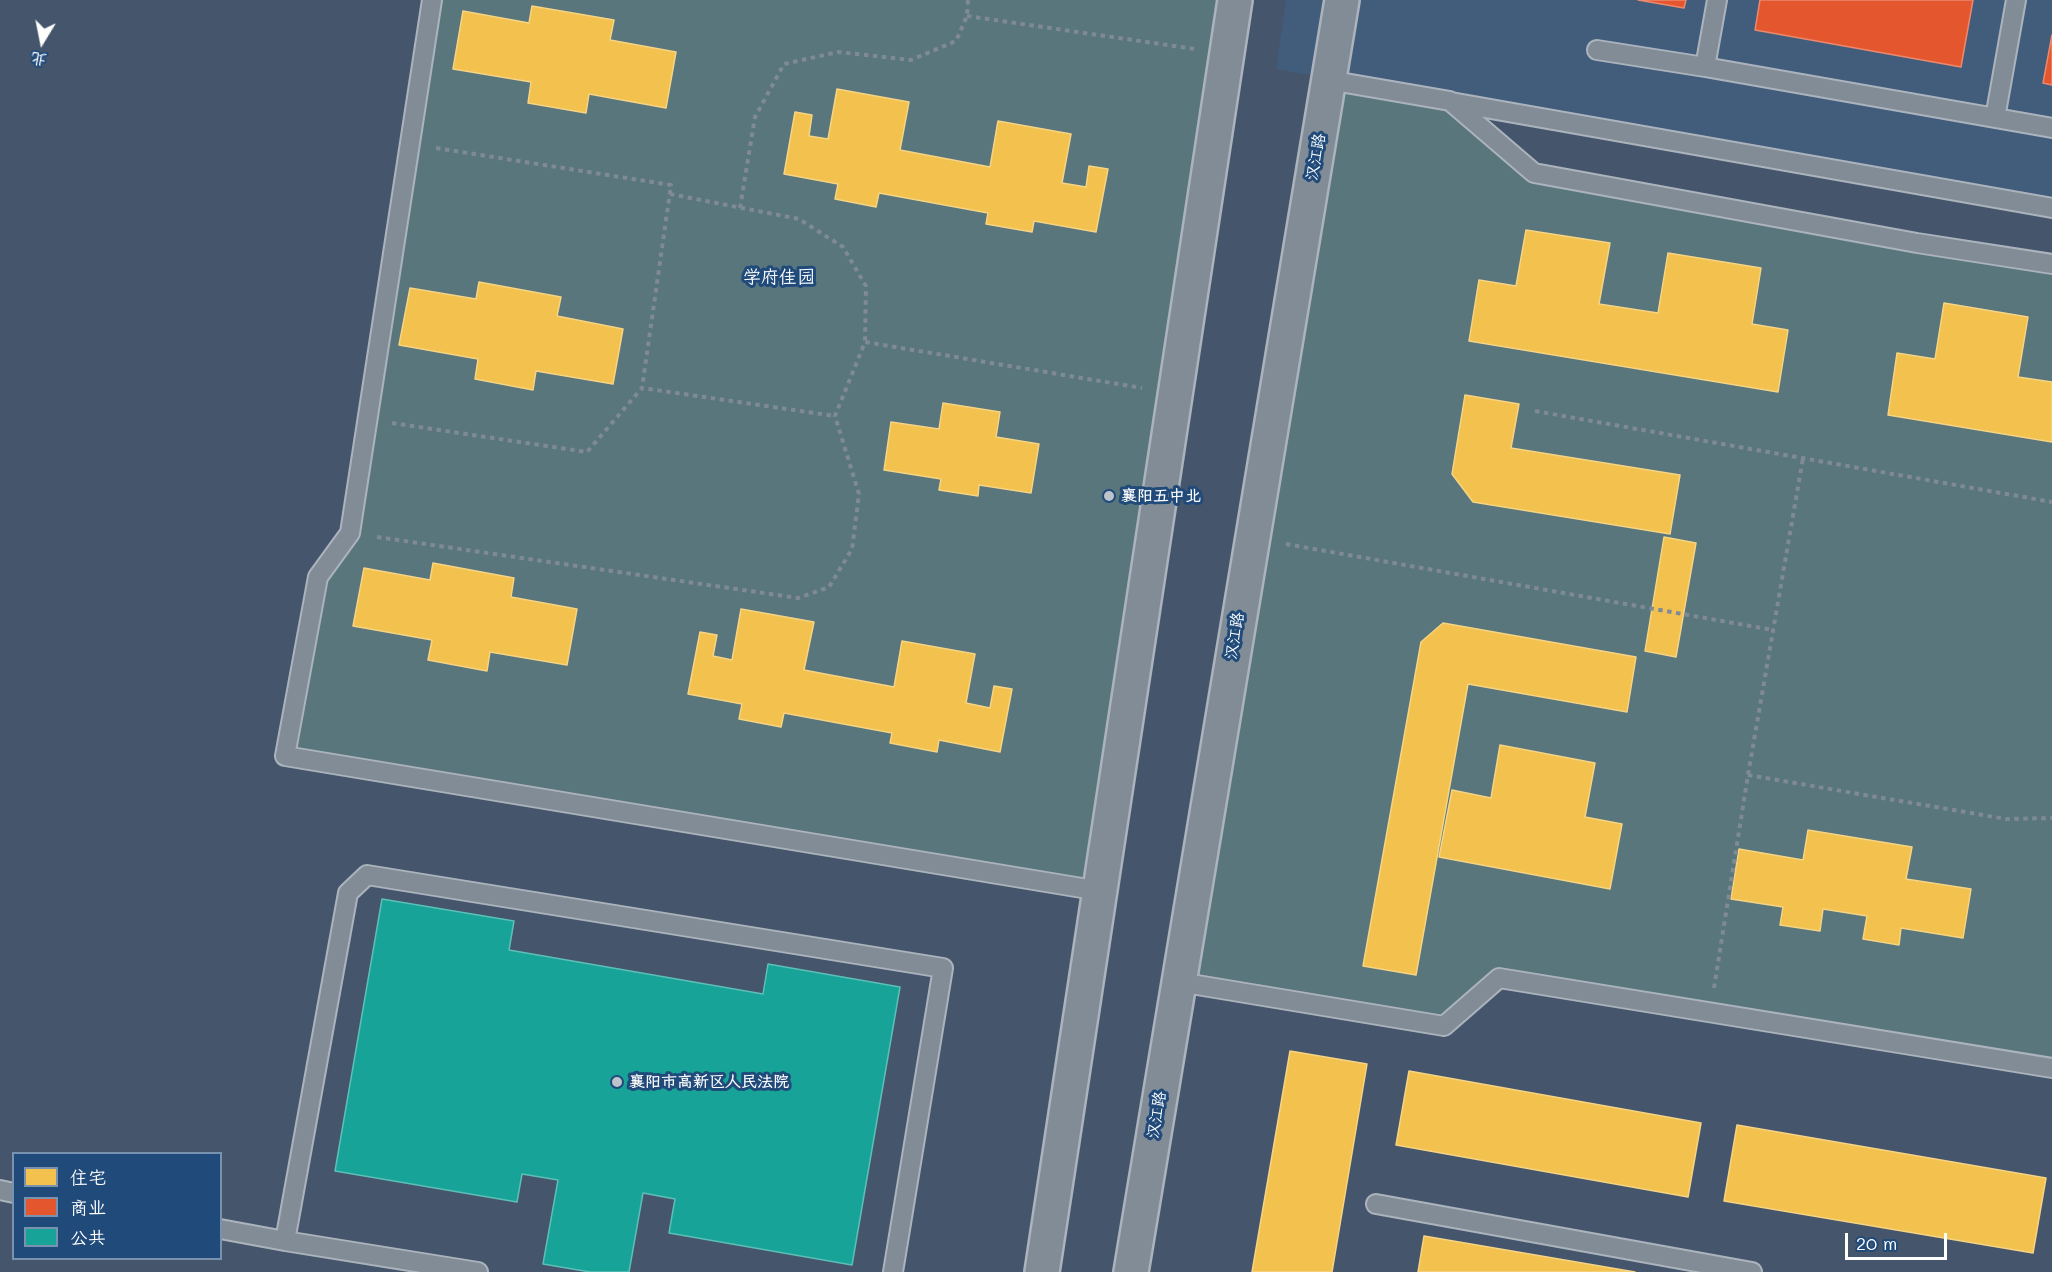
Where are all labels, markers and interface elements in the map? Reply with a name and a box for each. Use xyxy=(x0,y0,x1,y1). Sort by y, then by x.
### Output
north arrow xyxy=(12,12,72,72)
text: 北 xyxy=(29,48,49,72)
street label: 汉江路 xyxy=(1302,132,1330,182)
district label: 学府佳园 xyxy=(743,266,815,288)
place label: 襄阳五中北 xyxy=(1121,486,1201,506)
marker: 襄阳五中北 xyxy=(1102,489,1116,503)
street label: 汉江路 xyxy=(1222,611,1248,661)
place label: 襄阳市高新区人民法院 xyxy=(629,1072,789,1092)
marker: 襄阳市高新区人民法院 xyxy=(610,1075,624,1089)
street label: 汉江路 xyxy=(1144,1090,1170,1140)
legend xyxy=(12,1152,222,1260)
text: 住宅 xyxy=(70,1165,106,1189)
text: 商业 xyxy=(70,1195,106,1219)
scale bar xyxy=(1848,1221,1950,1259)
text: 公共 xyxy=(70,1225,106,1249)
text: 20 m xyxy=(1856,1231,1897,1255)

